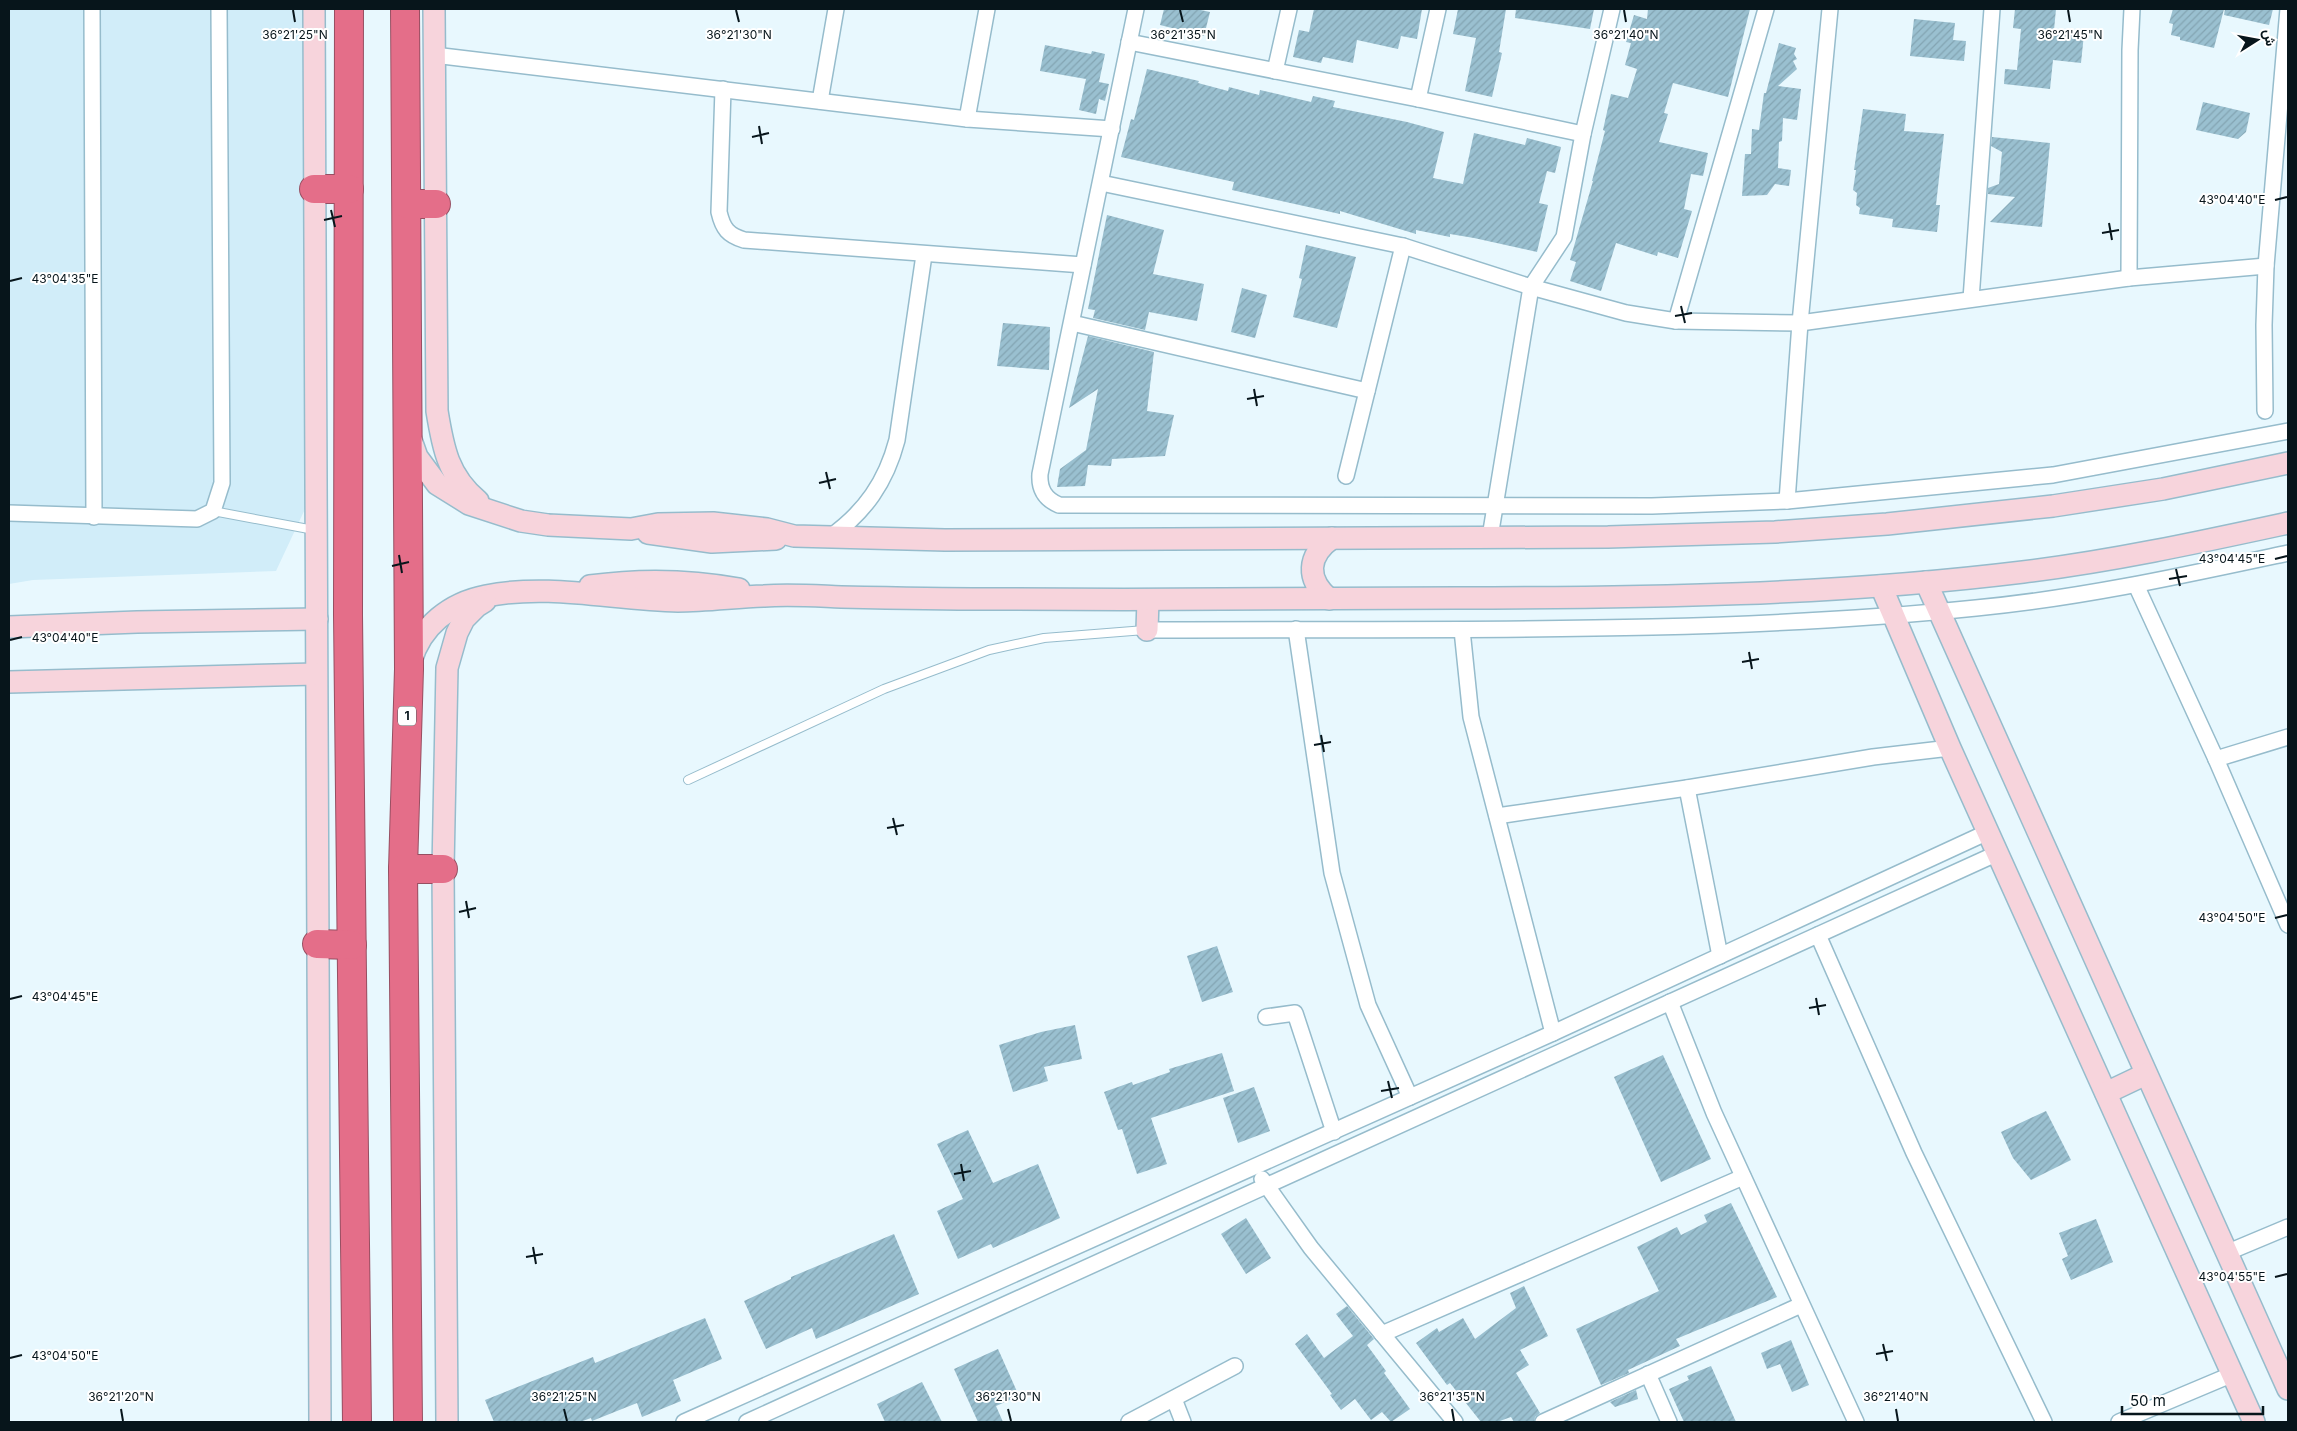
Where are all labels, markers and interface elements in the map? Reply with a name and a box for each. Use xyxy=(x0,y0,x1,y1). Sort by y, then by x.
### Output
north arrow xyxy=(2232,15,2282,65)
text: 36°21'25"N xyxy=(262,27,328,42)
text: 36°21'30"N xyxy=(706,27,772,42)
text: 36°21'35"N xyxy=(1150,27,1216,42)
text: 36°21'40"N xyxy=(1593,27,1659,42)
text: 36°21'45"N xyxy=(2037,27,2103,42)
text: ش xyxy=(2259,28,2280,48)
text: 43°04'40"E xyxy=(2199,192,2265,207)
text: 43°04'35"E xyxy=(32,271,98,286)
text: 43°04'45"E xyxy=(2199,551,2265,566)
text: 43°04'40"E xyxy=(32,630,98,645)
road number: 1 xyxy=(398,706,416,726)
text: 43°04'50"E xyxy=(2198,910,2266,925)
text: 43°04'45"E xyxy=(32,989,98,1004)
text: 43°04'55"E xyxy=(2199,1269,2265,1284)
text: 43°04'50"E xyxy=(31,1348,99,1363)
scale bar xyxy=(2122,1384,2263,1416)
text: 36°21'20"N xyxy=(88,1389,154,1404)
text: 36°21'25"N xyxy=(531,1389,597,1404)
text: 36°21'30"N xyxy=(975,1389,1041,1404)
text: 36°21'35"N xyxy=(1419,1389,1485,1404)
text: 36°21'40"N xyxy=(1863,1389,1929,1404)
text: 50 m xyxy=(2130,1391,2166,1410)

